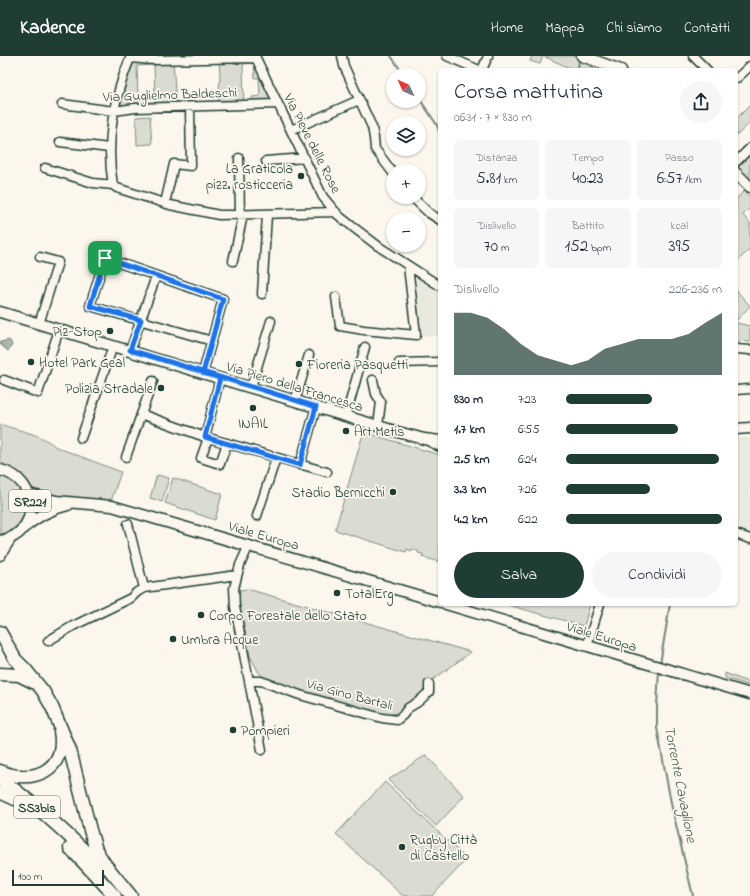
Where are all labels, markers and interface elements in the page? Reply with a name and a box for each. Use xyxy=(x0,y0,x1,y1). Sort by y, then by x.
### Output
text: Kadence xyxy=(20,15,85,42)
text: Home xyxy=(491,18,523,39)
text: Mappa xyxy=(545,18,584,39)
text: Chi siamo xyxy=(606,18,662,39)
text: Contatti xyxy=(684,18,730,39)
north arrow xyxy=(386,68,426,108)
map controls xyxy=(386,68,426,252)
text: Corsa mattutina xyxy=(454,77,603,109)
button: share xyxy=(680,81,722,123)
street label: Via Guglielmo Baldeschi xyxy=(101,83,238,109)
street label: Via Pieve delle Rose xyxy=(277,89,346,198)
text: 06:31 · 7 × 830 m xyxy=(454,108,532,127)
button: layers xyxy=(386,116,426,156)
text: Distanza xyxy=(476,150,517,166)
text: Tempo xyxy=(572,150,604,166)
text: Passo xyxy=(665,150,694,166)
place label: La Graticola pizz. rosticceria xyxy=(206,159,293,196)
button: + xyxy=(386,164,426,204)
text: 5.81 xyxy=(476,166,501,191)
text: 40:23 xyxy=(572,166,604,191)
text: 6:57 xyxy=(657,166,682,191)
marker: La Graticola pizz. rosticceria xyxy=(296,171,306,181)
text: km xyxy=(501,172,517,188)
text: /km xyxy=(682,172,702,188)
button: − xyxy=(386,212,426,252)
text: Dislivello xyxy=(477,218,516,234)
text: Battito xyxy=(572,218,604,234)
text: kcal xyxy=(671,218,688,234)
text: 70 xyxy=(484,234,498,259)
text: 152 xyxy=(565,234,588,259)
text: 395 xyxy=(668,234,690,259)
text: m xyxy=(498,240,509,256)
text: bpm xyxy=(588,240,611,256)
pin xyxy=(88,241,122,275)
icon: arrive xyxy=(94,247,116,269)
text: Dislivello xyxy=(454,280,499,299)
text: 226–236 m xyxy=(669,280,722,299)
place label: Piz-Stop xyxy=(53,322,102,343)
marker: Piz-Stop xyxy=(105,326,115,336)
place label: Hotel Park Geal xyxy=(39,353,125,374)
place label: Fioreria Pasquetti xyxy=(306,355,408,376)
street label: Via Piero della Francesca xyxy=(223,356,366,418)
marker: Hotel Park Geal xyxy=(26,357,36,367)
marker: Fioreria Pasquetti xyxy=(294,359,304,369)
place label: Polizia Stradale xyxy=(65,379,154,400)
marker: Polizia Stradale xyxy=(156,383,166,393)
text: 830 m xyxy=(454,390,483,409)
text: 7:23 xyxy=(518,390,536,409)
marker: INAIL xyxy=(248,403,258,413)
place label: INAIL xyxy=(238,414,269,435)
text: 1.7 km xyxy=(454,420,485,439)
text: 6:55 xyxy=(518,420,540,439)
place label: Art Metis xyxy=(354,422,404,443)
marker: Art Metis xyxy=(341,426,351,436)
text: 2.5 km xyxy=(454,450,490,469)
text: 6:24 xyxy=(518,450,537,469)
text: 3.3 km xyxy=(454,480,486,499)
text: 7:26 xyxy=(518,480,537,499)
place label: Stadio Bernicchi xyxy=(292,483,385,504)
marker: Stadio Bernicchi xyxy=(388,487,398,497)
road number: SR221 xyxy=(9,490,51,512)
text: 4.2 km xyxy=(454,510,488,529)
text: 6:22 xyxy=(518,510,538,529)
street label: Viale Europa xyxy=(225,516,301,557)
button: Salva xyxy=(454,552,584,598)
button: Condividi xyxy=(592,552,722,598)
place label: TotalErg xyxy=(345,584,393,606)
marker: TotalErg xyxy=(332,588,342,598)
place label: Corpo Forestale dello Stato xyxy=(209,606,367,627)
marker: Corpo Forestale dello Stato xyxy=(196,610,206,620)
street label: Viale Europa xyxy=(563,616,639,658)
place label: Umbra Acque xyxy=(181,630,259,651)
marker: Umbra Acque xyxy=(168,634,178,644)
street label: Via Gino Bartali xyxy=(303,674,395,717)
place label: Pompieri xyxy=(241,721,290,742)
water label: Torrente Cavaglione xyxy=(657,724,702,846)
marker: Pompieri xyxy=(228,725,238,735)
road number: SS3bis xyxy=(14,796,60,818)
place label: Rugby Città di Castello xyxy=(410,830,477,867)
marker: Rugby Città di Castello xyxy=(397,842,407,852)
scale bar xyxy=(12,868,104,887)
text: 100 m xyxy=(18,869,42,885)

